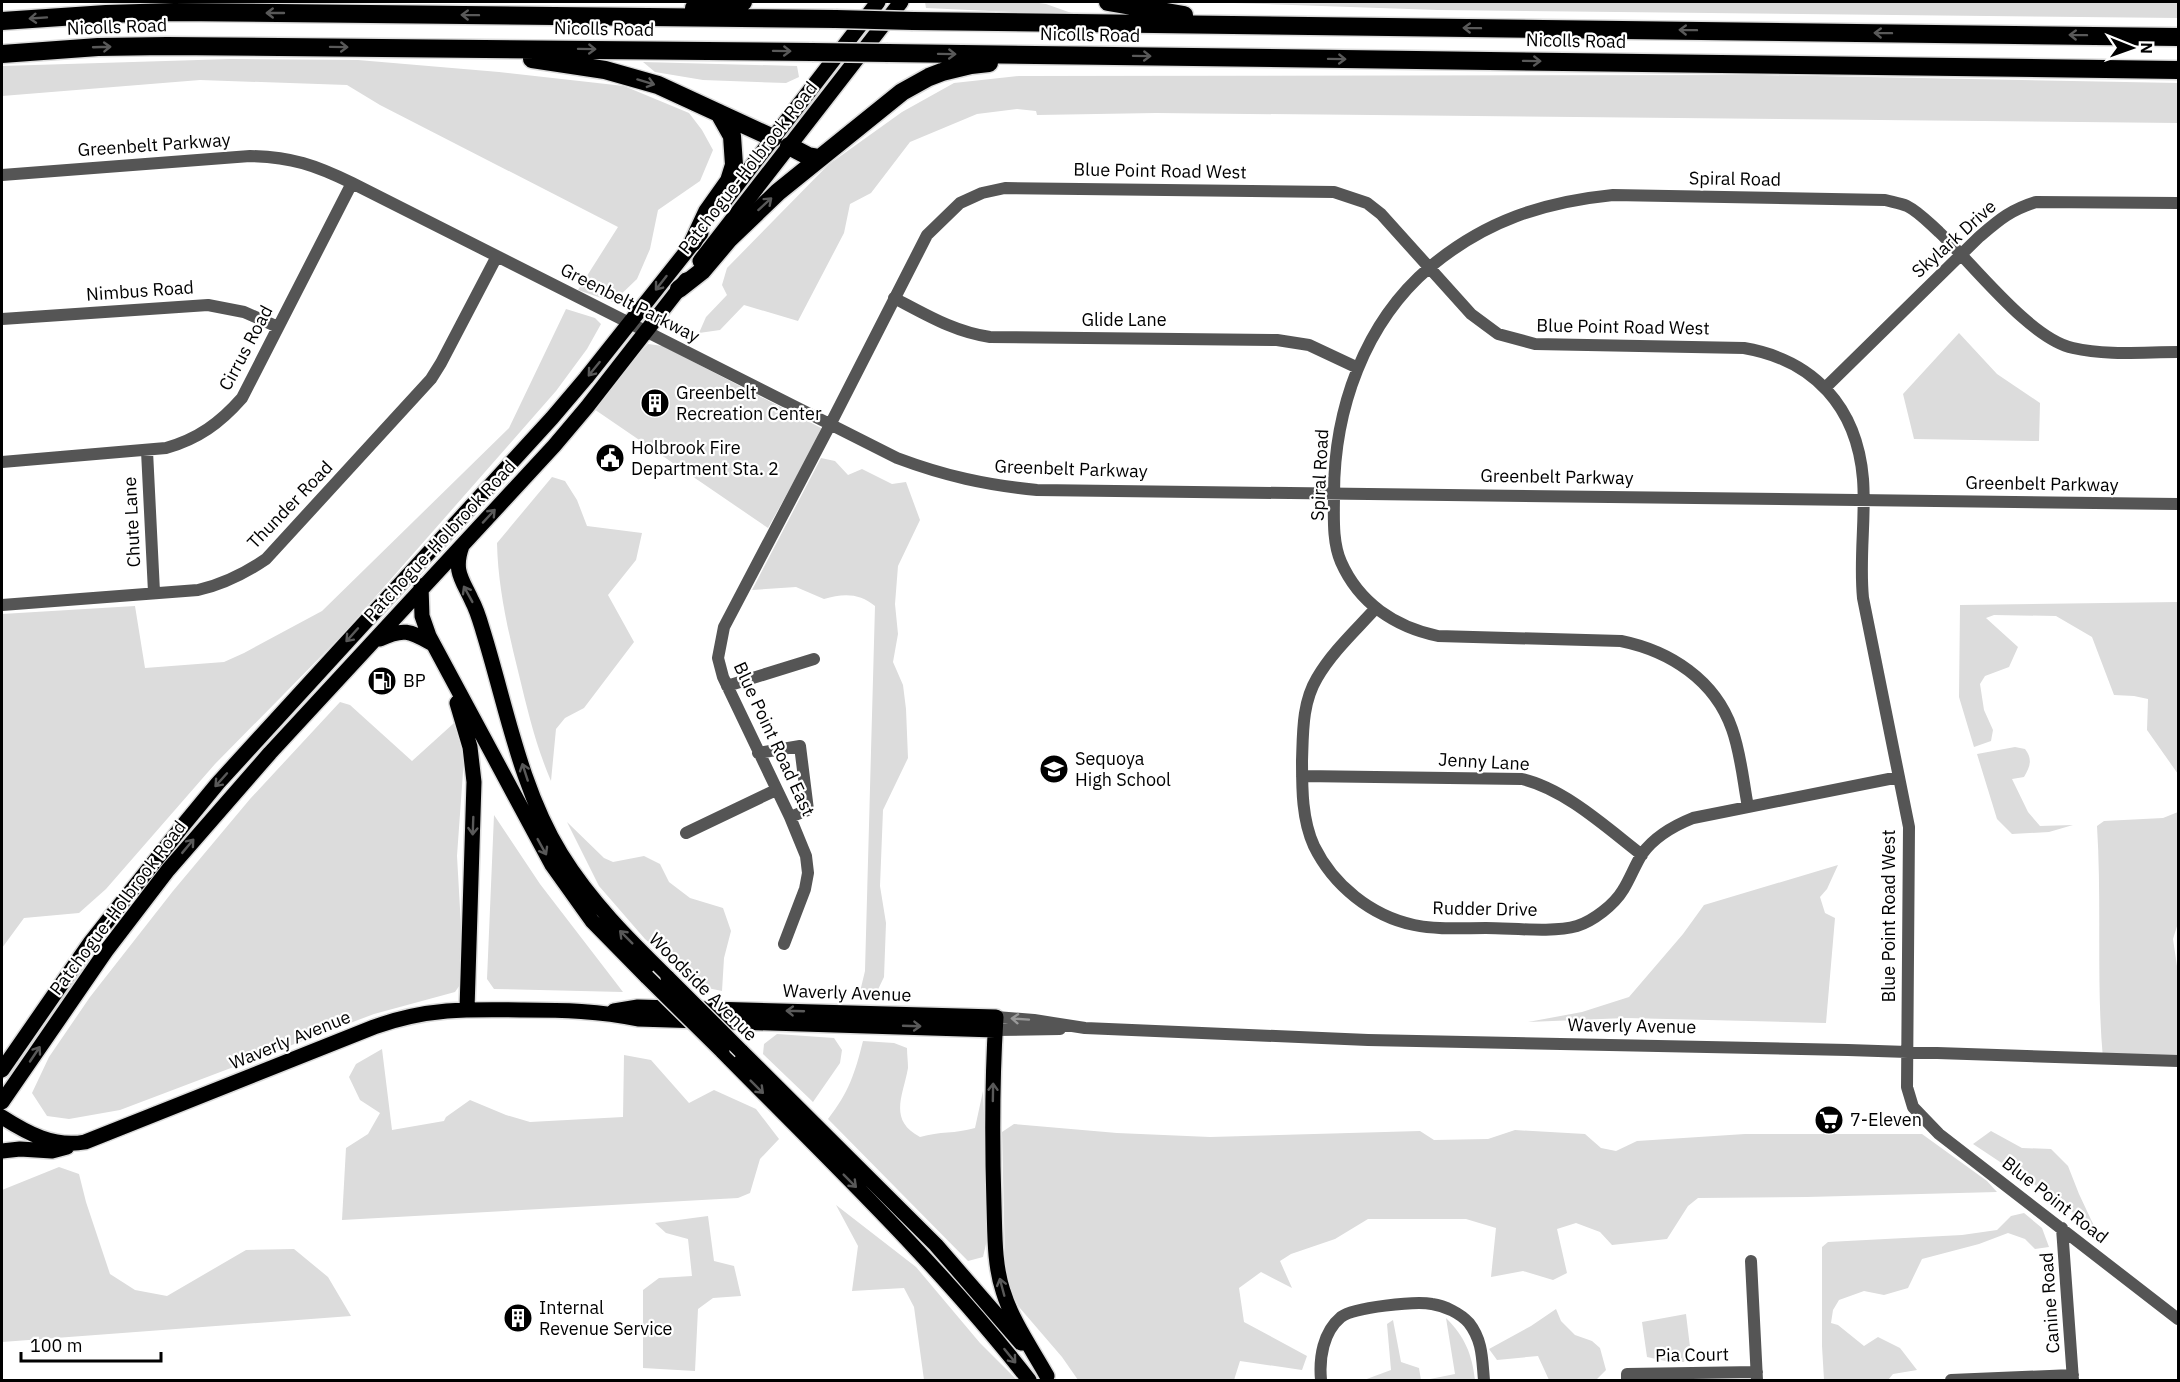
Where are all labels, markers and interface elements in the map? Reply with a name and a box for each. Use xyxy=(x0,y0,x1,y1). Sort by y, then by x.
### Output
one-way arrow xyxy=(265,7,285,18)
one-way arrow xyxy=(460,9,480,20)
one-way arrow xyxy=(28,13,48,24)
street label: Nicolls Road xyxy=(66,13,168,40)
street label: Nicolls Road xyxy=(554,16,654,41)
north arrow xyxy=(2102,18,2162,78)
street label: Nicolls Road xyxy=(1040,22,1140,47)
one-way arrow xyxy=(1463,22,1483,34)
one-way arrow xyxy=(1679,25,1699,36)
one-way arrow xyxy=(1874,27,1894,39)
street label: Nicolls Road xyxy=(1526,28,1626,53)
one-way arrow xyxy=(2069,29,2089,41)
one-way arrow xyxy=(328,41,348,53)
one-way arrow xyxy=(91,42,111,53)
text: N xyxy=(2137,42,2157,54)
one-way arrow xyxy=(576,44,596,55)
one-way arrow xyxy=(771,45,791,57)
one-way arrow xyxy=(936,48,956,60)
one-way arrow xyxy=(1131,51,1151,62)
one-way arrow xyxy=(1326,53,1346,65)
one-way arrow xyxy=(1521,56,1541,67)
one-way arrow xyxy=(636,77,655,88)
street label: Patchogue-Holbrook Road xyxy=(673,77,822,259)
street label: Greenbelt Parkway xyxy=(77,128,231,161)
street label: Blue Point Road West xyxy=(1073,157,1247,184)
street label: Spiral Road xyxy=(1689,166,1781,191)
street label: Skylark Drive xyxy=(1907,195,2001,282)
one-way arrow xyxy=(757,197,772,211)
street label: Greenbelt Parkway xyxy=(557,258,704,348)
one-way arrow xyxy=(655,274,668,290)
street label: Nimbus Road xyxy=(85,275,195,306)
street label: Cirrus Road xyxy=(213,301,278,394)
street label: Glide Lane xyxy=(1081,308,1167,331)
street label: Blue Point Road West xyxy=(1536,313,1710,340)
one-way arrow xyxy=(587,361,600,377)
place label: Greenbelt Recreation Center xyxy=(676,381,822,425)
building icon: Greenbelt Recreation Center xyxy=(639,387,671,419)
street label: Spiral Road xyxy=(1306,428,1333,522)
place label: Holbrook Fire Department Sta. 2 xyxy=(631,436,779,480)
public building icon: Holbrook Fire Department Sta. 2 xyxy=(594,442,626,474)
street label: Greenbelt Parkway xyxy=(994,454,1148,483)
street label: Patchogue-Holbrook Road xyxy=(359,455,521,626)
street label: Thunder Road xyxy=(242,456,337,553)
street label: Greenbelt Parkway xyxy=(1480,464,1634,489)
street label: Greenbelt Parkway xyxy=(1965,471,2119,496)
street label: Chute Lane xyxy=(118,476,145,568)
one-way arrow xyxy=(481,509,496,524)
one-way arrow xyxy=(462,585,473,603)
one-way arrow xyxy=(345,628,359,643)
street label: Blue Point Road East xyxy=(729,658,820,820)
fuel station icon: BP xyxy=(366,665,398,697)
place label: BP xyxy=(403,669,426,692)
place label: Sequoya High School xyxy=(1075,747,1171,791)
street label: Jenny Lane xyxy=(1438,748,1530,775)
school or university icon: Sequoya High School xyxy=(1038,753,1070,785)
one-way arrow xyxy=(519,763,530,782)
one-way arrow xyxy=(214,772,228,787)
one-way arrow xyxy=(467,815,478,835)
street label: Patchogue-Holbrook Road xyxy=(44,816,191,1000)
street label: Blue Point Road West xyxy=(1877,829,1900,1003)
one-way arrow xyxy=(536,838,548,855)
one-way arrow xyxy=(181,839,195,854)
street label: Rudder Drive xyxy=(1432,896,1538,921)
street label: Woodside Avenue xyxy=(644,927,763,1046)
one-way arrow xyxy=(618,929,633,944)
street label: Waverly Avenue xyxy=(782,979,912,1006)
street label: Waverly Avenue xyxy=(226,1005,354,1074)
one-way arrow xyxy=(786,1005,806,1017)
one-way arrow xyxy=(1010,1013,1030,1024)
street label: Waverly Avenue xyxy=(1568,1013,1697,1038)
one-way arrow xyxy=(901,1021,921,1032)
one-way arrow xyxy=(29,1046,41,1062)
one-way arrow xyxy=(750,1080,765,1095)
one-way arrow xyxy=(987,1083,999,1103)
supermarket icon: 7-Eleven xyxy=(1813,1104,1845,1136)
place label: 7-Eleven xyxy=(1850,1108,1922,1131)
street label: Blue Point Road xyxy=(1998,1151,2113,1248)
one-way arrow xyxy=(843,1174,858,1189)
street label: Canine Road xyxy=(2034,1252,2065,1354)
one-way arrow xyxy=(996,1278,1007,1297)
place label: Internal Revenue Service xyxy=(539,1296,673,1340)
building icon: Internal Revenue Service xyxy=(502,1302,534,1334)
scale bar xyxy=(21,1325,160,1363)
text: 100 m xyxy=(30,1334,82,1357)
street label: Pia Court xyxy=(1655,1342,1729,1367)
one-way arrow xyxy=(1003,1348,1016,1364)

